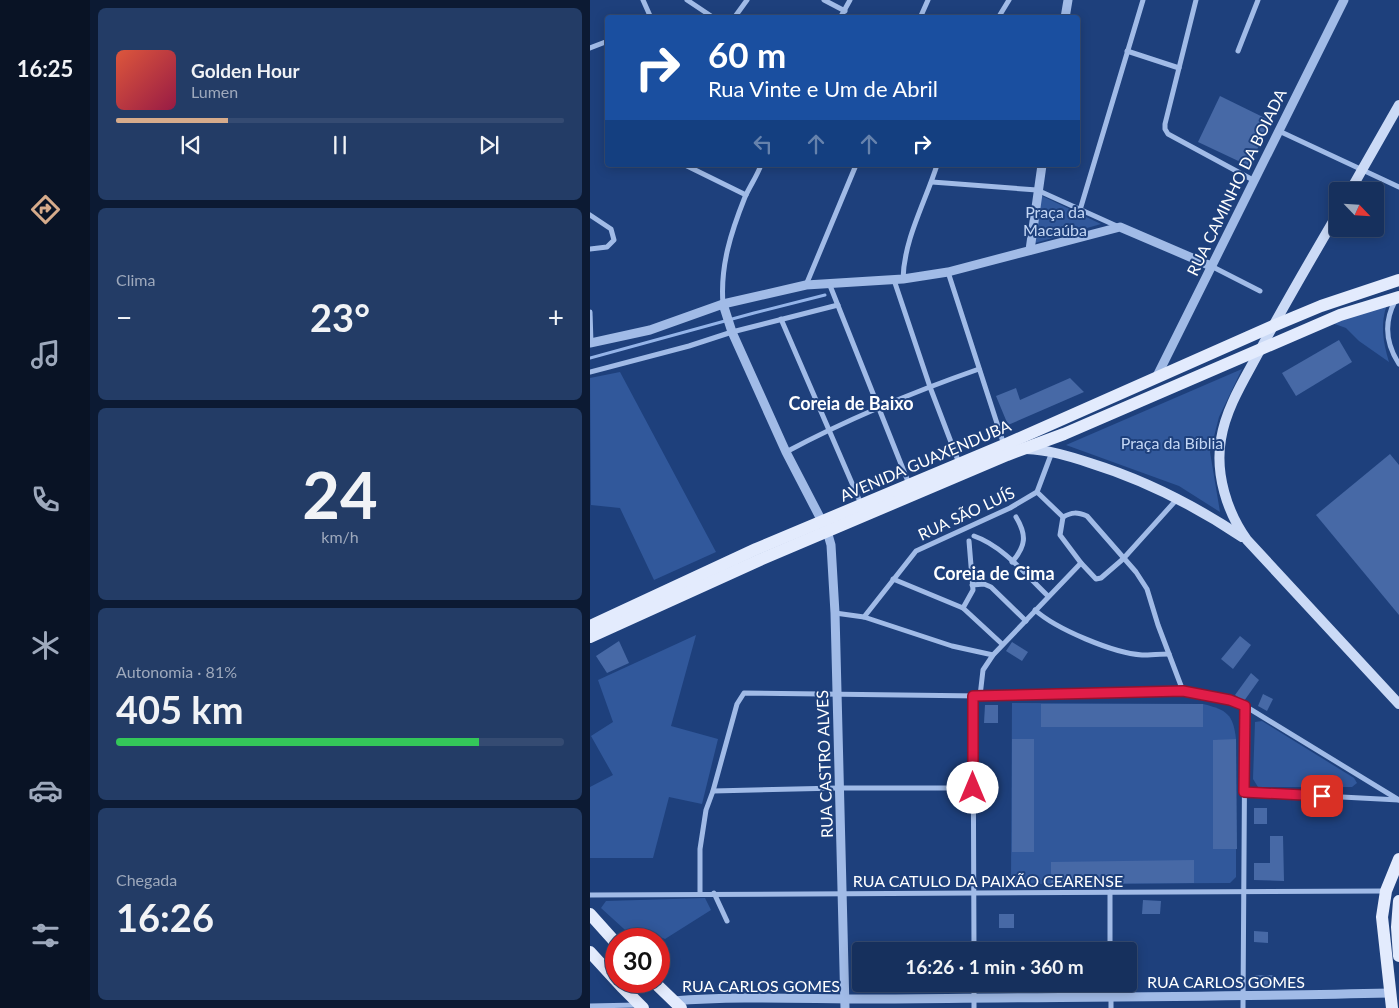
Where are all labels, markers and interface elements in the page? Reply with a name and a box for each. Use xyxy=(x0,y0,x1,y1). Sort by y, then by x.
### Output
text: 60 m xyxy=(708,33,786,75)
icon: right xyxy=(625,35,690,100)
text: 16:25 xyxy=(17,55,73,82)
text: Golden Hour xyxy=(191,59,300,82)
text: Rua Vinte e Um de Abril xyxy=(708,75,938,102)
text: Lumen xyxy=(191,82,238,101)
street label: RUA CAMINHO DA BOIADA xyxy=(1182,85,1290,278)
icon: left xyxy=(749,130,777,158)
icon: ahead xyxy=(802,130,830,158)
icon: ahead xyxy=(855,130,883,158)
icon: right xyxy=(908,130,936,158)
icon: previous xyxy=(177,131,205,159)
icon: pause xyxy=(326,131,354,159)
icon: next xyxy=(475,131,503,159)
north arrow xyxy=(1329,182,1384,238)
map controls xyxy=(1329,182,1384,237)
icon: directions xyxy=(28,192,63,227)
park label: Praça da Macaúba xyxy=(1023,202,1087,239)
text: Clima xyxy=(116,270,155,289)
text: 23° xyxy=(310,294,370,340)
text: − xyxy=(116,300,132,334)
text: + xyxy=(548,300,564,334)
icon: music xyxy=(28,337,63,372)
district label: Coreia de Baixo xyxy=(788,392,914,414)
street label: AVENIDA GUAXENDUBA xyxy=(837,415,1013,505)
park label: Praça da Bíblia xyxy=(1121,433,1223,452)
text: 24 xyxy=(302,455,378,533)
icon: phone xyxy=(28,482,63,517)
street label: RUA SÃO LUÍS xyxy=(915,482,1017,544)
text: km/h xyxy=(321,527,359,546)
district label: Coreia de Cima xyxy=(933,562,1055,584)
icon: climate xyxy=(28,628,63,663)
text: Autonomia · 81% xyxy=(116,662,237,681)
text: 405 km xyxy=(116,686,244,732)
street label: RUA CASTRO ALVES xyxy=(812,690,836,838)
position arrow xyxy=(946,761,998,813)
icon: car xyxy=(28,773,63,808)
pin xyxy=(1301,775,1343,817)
icon: arrive xyxy=(1308,782,1336,810)
text: Chegada xyxy=(116,870,177,889)
street label: RUA CATULO DA PAIXÃO CEARENSE xyxy=(853,871,1123,890)
text: 16:26 xyxy=(116,894,214,940)
icon: filters xyxy=(28,918,63,953)
speed limit sign: 30 xyxy=(605,928,670,993)
text: 16:26 · 1 min · 360 m xyxy=(905,955,1084,978)
street label: RUA CARLOS GOMES xyxy=(1147,972,1305,991)
street label: RUA CARLOS GOMES xyxy=(682,976,840,995)

